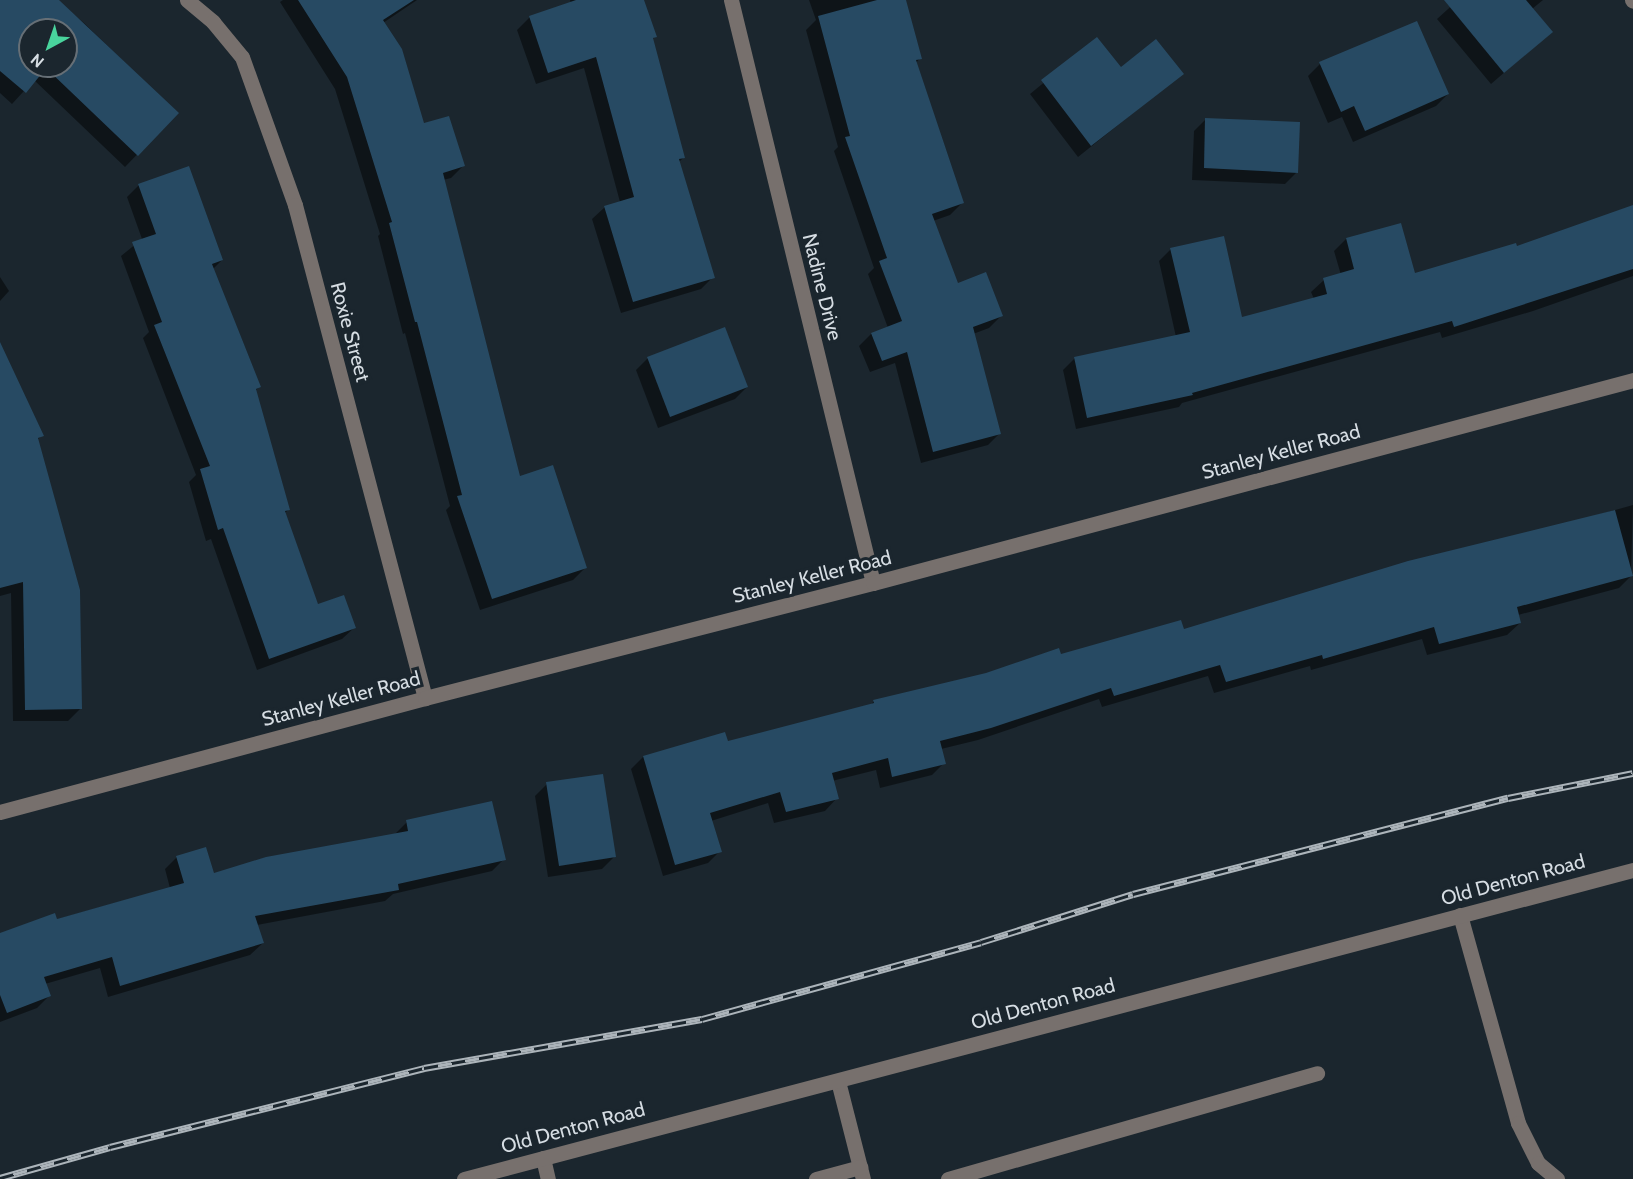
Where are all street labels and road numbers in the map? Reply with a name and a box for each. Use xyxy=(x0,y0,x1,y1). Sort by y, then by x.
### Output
street label: Nadine Drive xyxy=(797,231,847,343)
street label: Roxie Street xyxy=(325,280,375,384)
street label: Stanley Keller Road xyxy=(1199,419,1363,485)
street label: Stanley Keller Road xyxy=(730,546,894,608)
street label: Stanley Keller Road xyxy=(259,666,423,732)
street label: Old Denton Road xyxy=(1438,849,1588,911)
street label: Old Denton Road xyxy=(968,973,1118,1035)
street label: Old Denton Road xyxy=(498,1097,648,1159)

